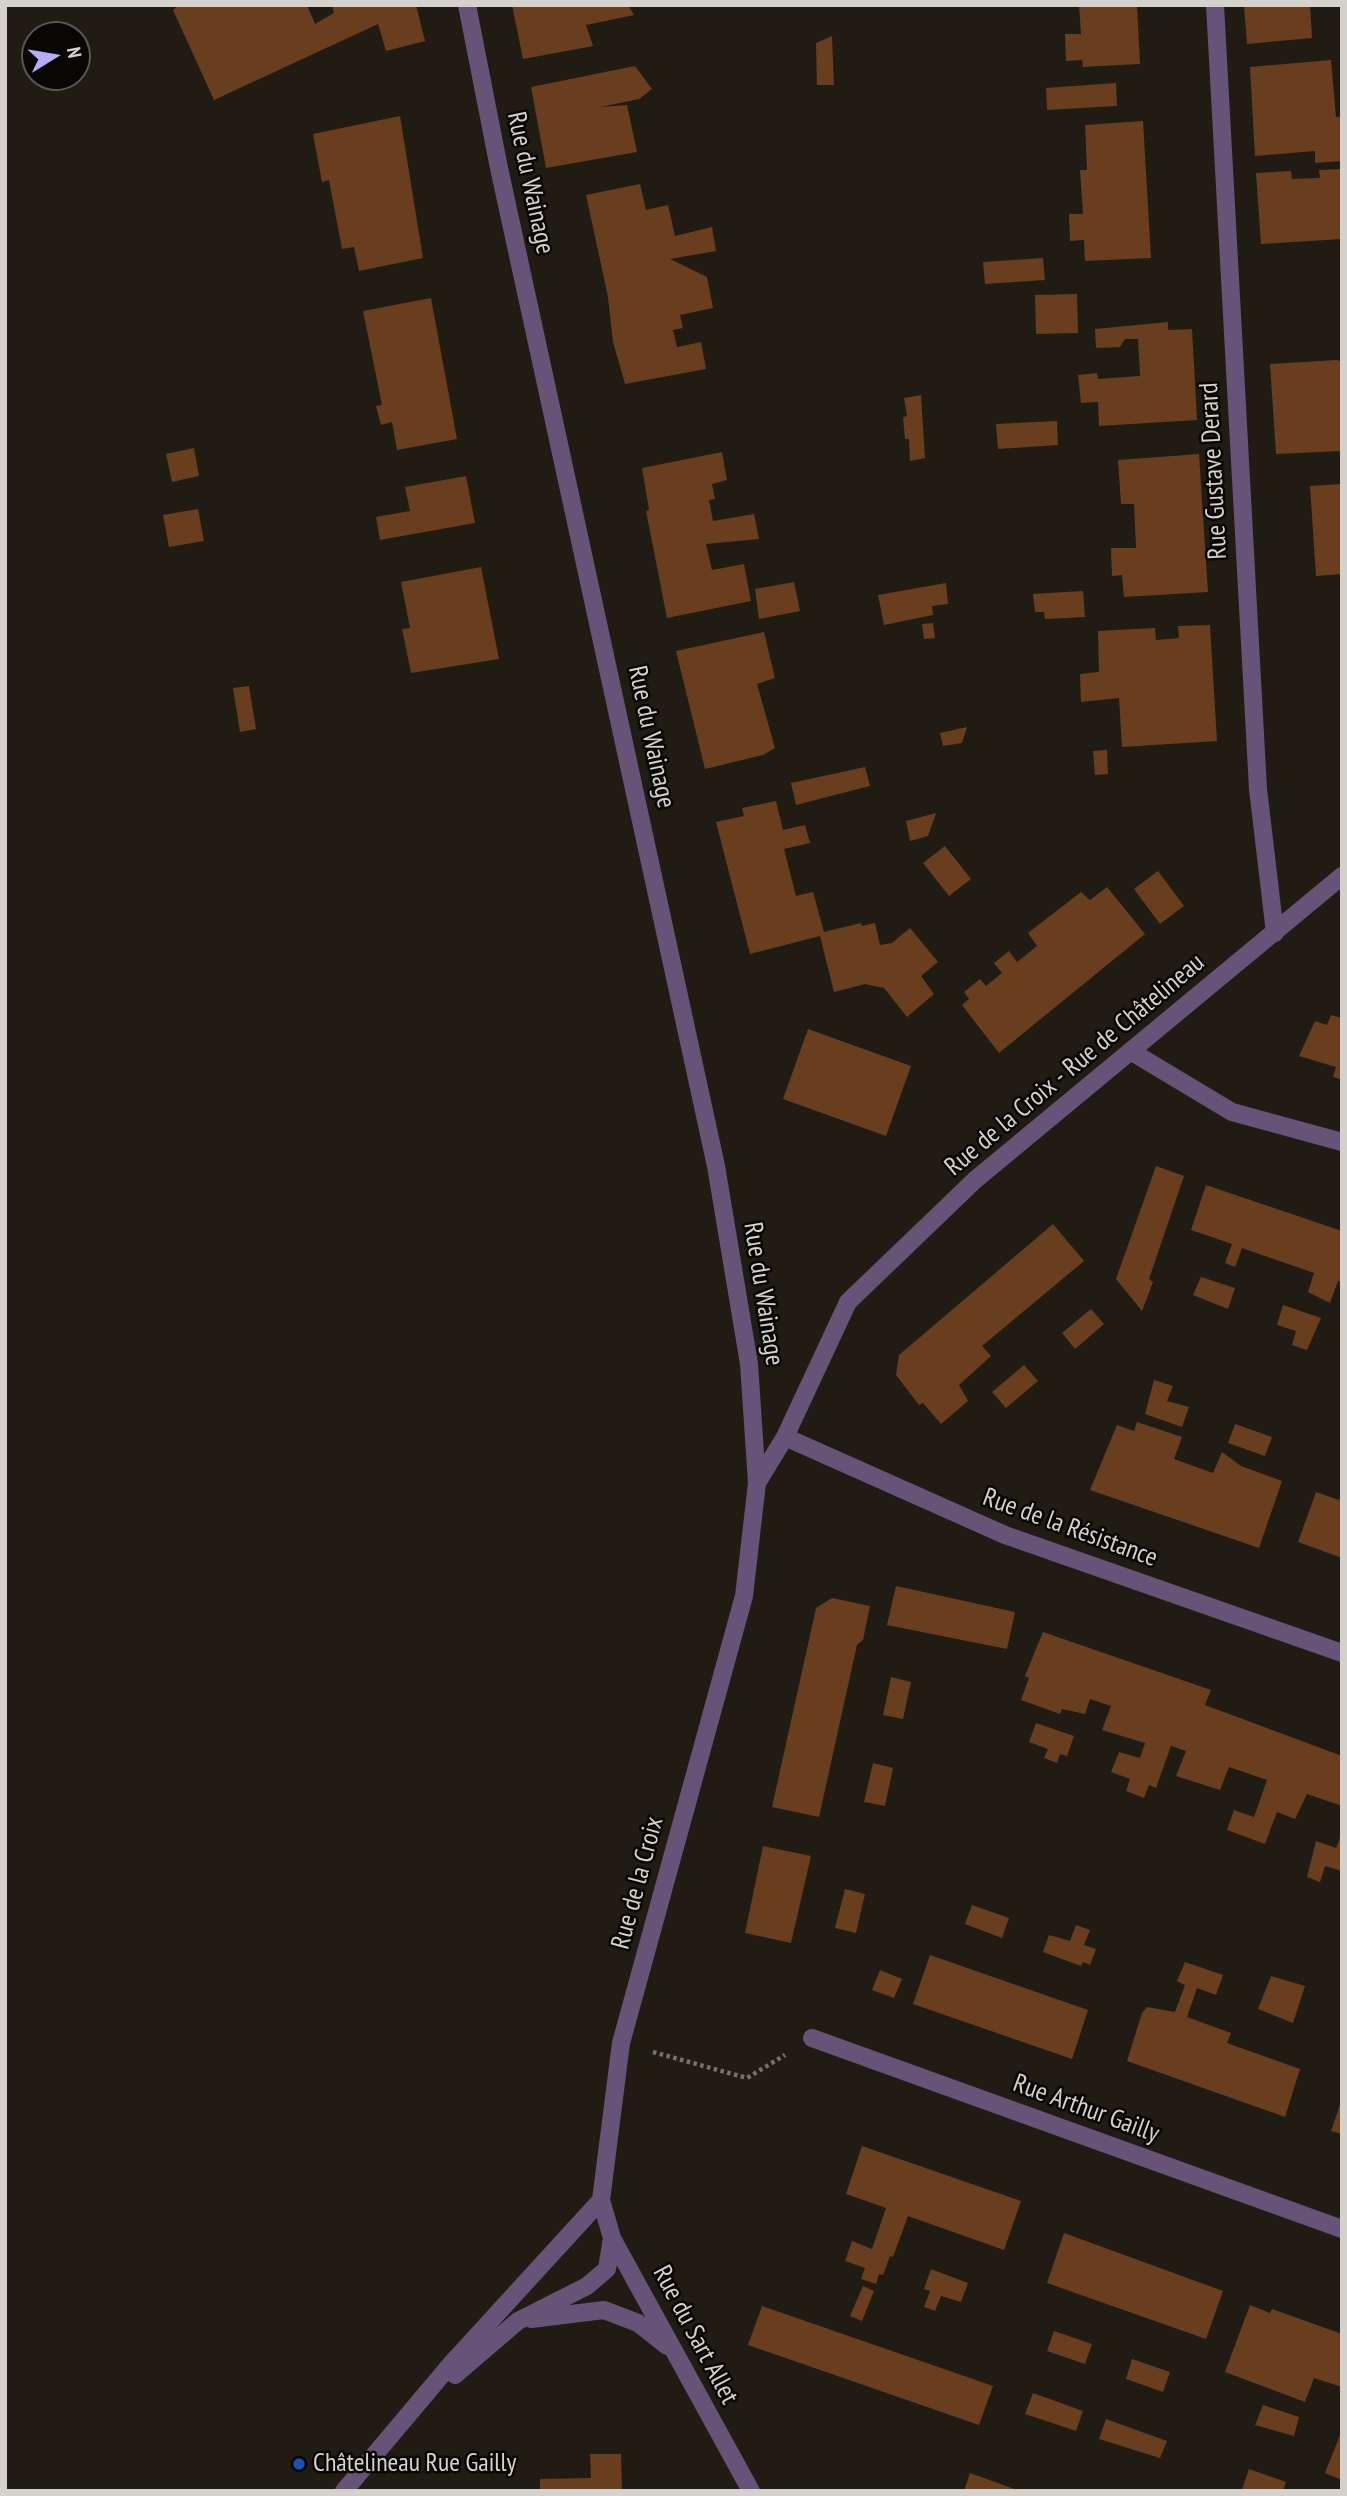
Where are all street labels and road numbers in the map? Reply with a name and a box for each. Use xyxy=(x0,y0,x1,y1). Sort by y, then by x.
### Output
street label: Rue du Wainage xyxy=(500,109,560,257)
street label: Rue Gustave Derard xyxy=(1194,382,1234,560)
street label: Rue du Wainage xyxy=(621,663,681,811)
street label: Rue de la Croix - Rue de Châtelineau xyxy=(939,947,1211,1183)
street label: Rue du Wainage xyxy=(736,1220,790,1368)
street label: Rue de la Résistance xyxy=(978,1482,1162,1574)
street label: Rue de la Croix xyxy=(605,1813,671,1953)
street label: Rue Arthur Gailly xyxy=(1009,2068,1163,2150)
street label: Rue du Sart Allet xyxy=(645,2260,745,2410)

